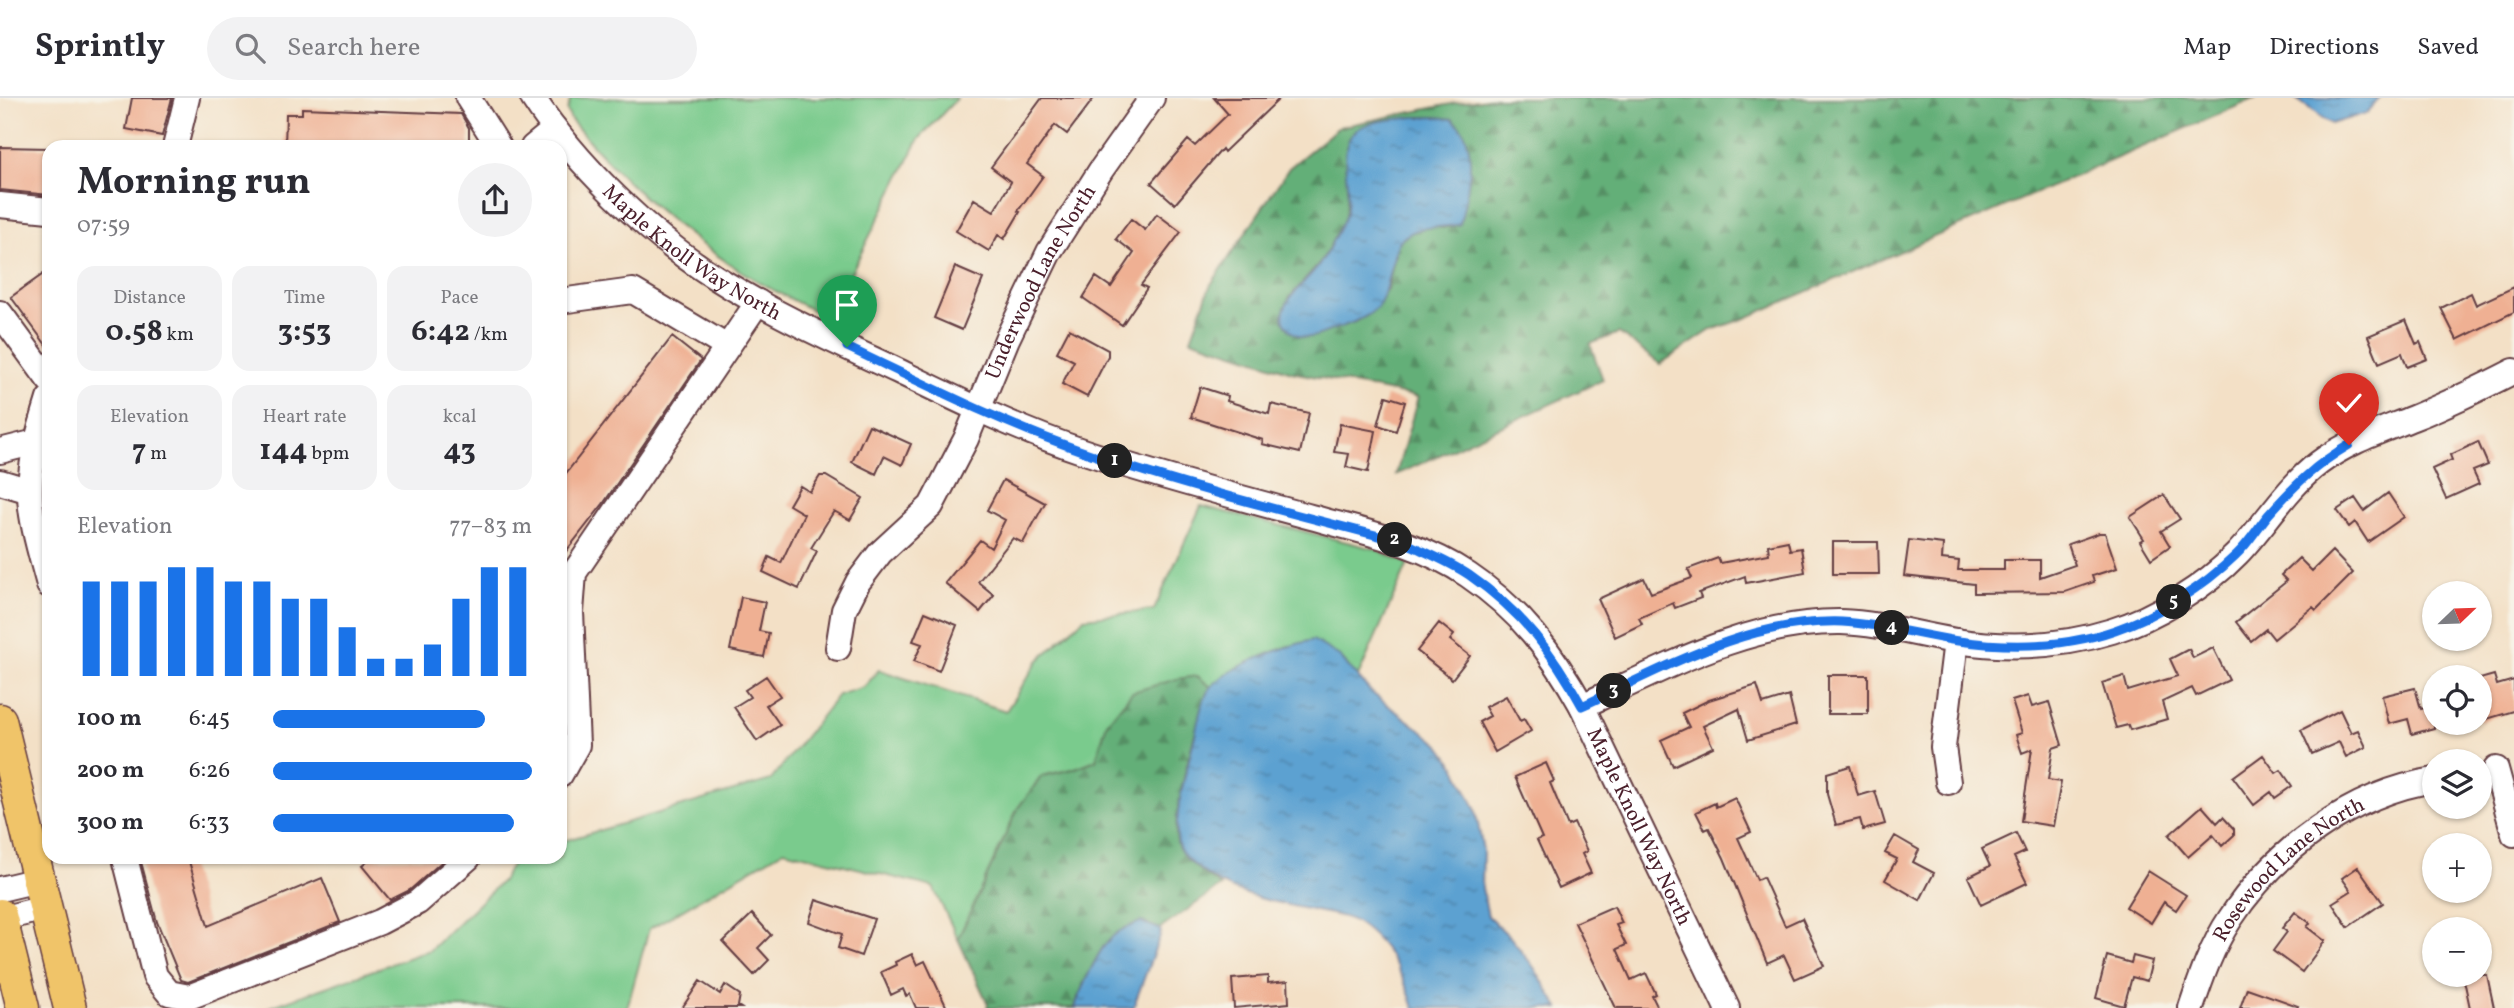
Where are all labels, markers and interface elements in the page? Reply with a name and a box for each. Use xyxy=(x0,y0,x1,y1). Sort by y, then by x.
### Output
search box xyxy=(207,17,697,80)
text: Sprintly xyxy=(35,25,165,71)
icon: search xyxy=(231,29,269,67)
text: Search here xyxy=(287,30,420,66)
text: Map xyxy=(2183,31,2231,65)
text: Directions xyxy=(2269,31,2379,65)
text: Saved xyxy=(2417,31,2479,65)
text: Morning run xyxy=(77,157,311,210)
button: share xyxy=(458,163,532,237)
street label: Maple Knoll Way North xyxy=(595,178,786,329)
street label: Underwood Lane North xyxy=(979,180,1104,384)
text: 07:59 xyxy=(77,210,130,242)
pin xyxy=(817,275,877,347)
text: Distance xyxy=(113,285,186,311)
text: Time xyxy=(284,285,325,311)
text: Pace xyxy=(440,285,479,311)
icon: arrive xyxy=(828,286,866,324)
text: 0.58 xyxy=(105,311,163,353)
text: 3:53 xyxy=(278,311,331,353)
text: 6:42 xyxy=(411,311,470,353)
text: km xyxy=(163,322,194,348)
text: /km xyxy=(470,322,508,348)
pin xyxy=(2319,373,2379,445)
icon: check xyxy=(2330,384,2368,422)
text: Elevation xyxy=(110,404,189,430)
text: Heart rate xyxy=(263,404,346,430)
text: kcal xyxy=(443,404,476,430)
text: 7 xyxy=(132,430,146,472)
text: 144 xyxy=(259,430,308,472)
text: 43 xyxy=(443,430,476,472)
text: m xyxy=(146,441,167,467)
text: bpm xyxy=(308,441,350,467)
pin: 1 xyxy=(1098,444,1132,478)
text: 1 xyxy=(1111,447,1118,473)
text: Elevation xyxy=(77,511,173,543)
text: 77–83 m xyxy=(449,511,532,543)
pin: 2 xyxy=(1378,522,1412,558)
text: 2 xyxy=(1390,526,1399,552)
north arrow xyxy=(2422,581,2492,651)
map controls xyxy=(2422,581,2492,987)
pin: 5 xyxy=(2156,584,2192,620)
text: 5 xyxy=(2169,588,2178,614)
pin: 4 xyxy=(1874,610,1910,646)
text: 4 xyxy=(1886,614,1897,640)
button: locate xyxy=(2422,665,2492,735)
pin: 3 xyxy=(1596,674,1632,708)
text: 3 xyxy=(1609,677,1618,703)
text: 100 m xyxy=(77,703,142,735)
text: 6:45 xyxy=(189,703,230,735)
street label: Maple Knoll Way North xyxy=(1579,723,1698,931)
button: layers xyxy=(2422,749,2492,819)
text: 200 m xyxy=(77,755,144,787)
text: 6:26 xyxy=(189,755,230,787)
street label: Rosewood Lane North xyxy=(2207,791,2370,947)
text: 300 m xyxy=(77,807,144,839)
text: 6:33 xyxy=(189,807,230,839)
button: + xyxy=(2422,833,2492,903)
button: − xyxy=(2422,917,2492,987)

